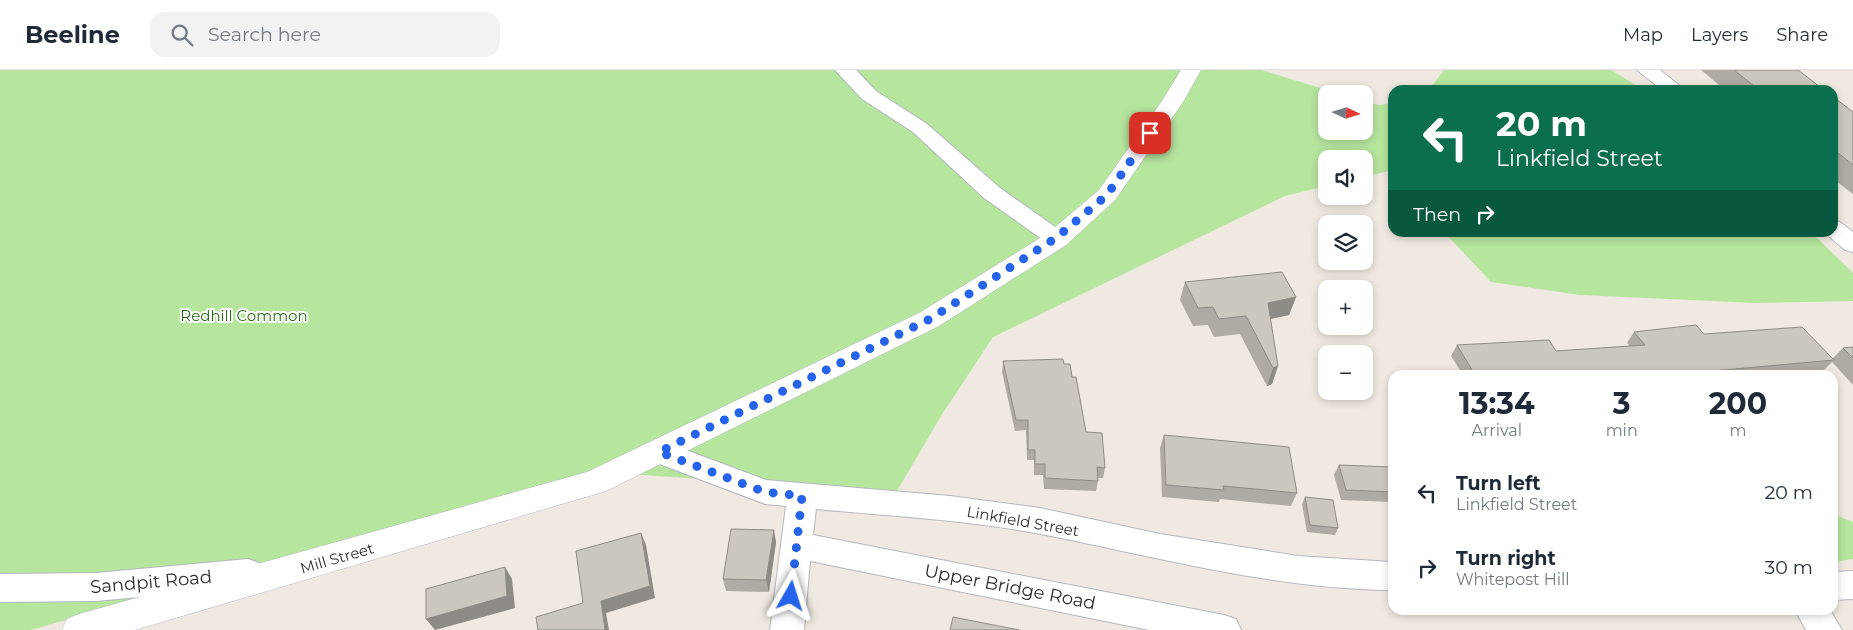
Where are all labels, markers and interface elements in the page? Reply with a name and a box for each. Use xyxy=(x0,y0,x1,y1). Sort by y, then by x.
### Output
search box xyxy=(150,12,500,57)
text: Beeline xyxy=(25,20,120,49)
icon: search xyxy=(168,21,196,49)
text: Search here xyxy=(208,23,321,46)
text: Map xyxy=(1623,24,1663,46)
text: Layers xyxy=(1691,24,1748,46)
text: Share xyxy=(1776,24,1828,46)
north arrow xyxy=(1318,85,1372,140)
map controls xyxy=(1318,85,1373,400)
text: 20 m xyxy=(1496,102,1587,145)
icon: left xyxy=(1413,105,1478,170)
pin xyxy=(1129,112,1171,154)
icon: arrive xyxy=(1136,119,1164,147)
text: Linkfield Street xyxy=(1496,145,1663,172)
button: sound xyxy=(1318,150,1373,205)
icon: right xyxy=(1471,200,1499,228)
text: Then xyxy=(1413,203,1461,226)
button: layers xyxy=(1318,215,1373,270)
button: + xyxy=(1318,280,1373,335)
park label: Redhill Common xyxy=(180,306,308,325)
button: − xyxy=(1318,345,1373,400)
text: 13:34 xyxy=(1459,385,1535,422)
text: 3 xyxy=(1613,385,1631,422)
text: 200 xyxy=(1709,385,1767,422)
text: Arrival xyxy=(1472,421,1522,440)
text: min xyxy=(1606,421,1638,440)
text: m xyxy=(1729,421,1746,440)
text: Turn left xyxy=(1456,472,1541,495)
icon: left xyxy=(1413,479,1441,507)
text: 20 m xyxy=(1765,481,1813,504)
text: Linkfield Street xyxy=(1456,495,1577,514)
street label: Linkfield Street xyxy=(965,502,1081,540)
street label: Mill Street xyxy=(298,538,376,578)
text: Turn right xyxy=(1456,547,1556,570)
icon: right xyxy=(1413,554,1441,582)
text: 30 m xyxy=(1765,556,1813,579)
street label: Upper Bridge Road xyxy=(922,560,1098,614)
street label: Sandpit Road xyxy=(89,566,213,598)
position arrow xyxy=(764,569,816,621)
text: Whitepost Hill xyxy=(1456,570,1570,589)

